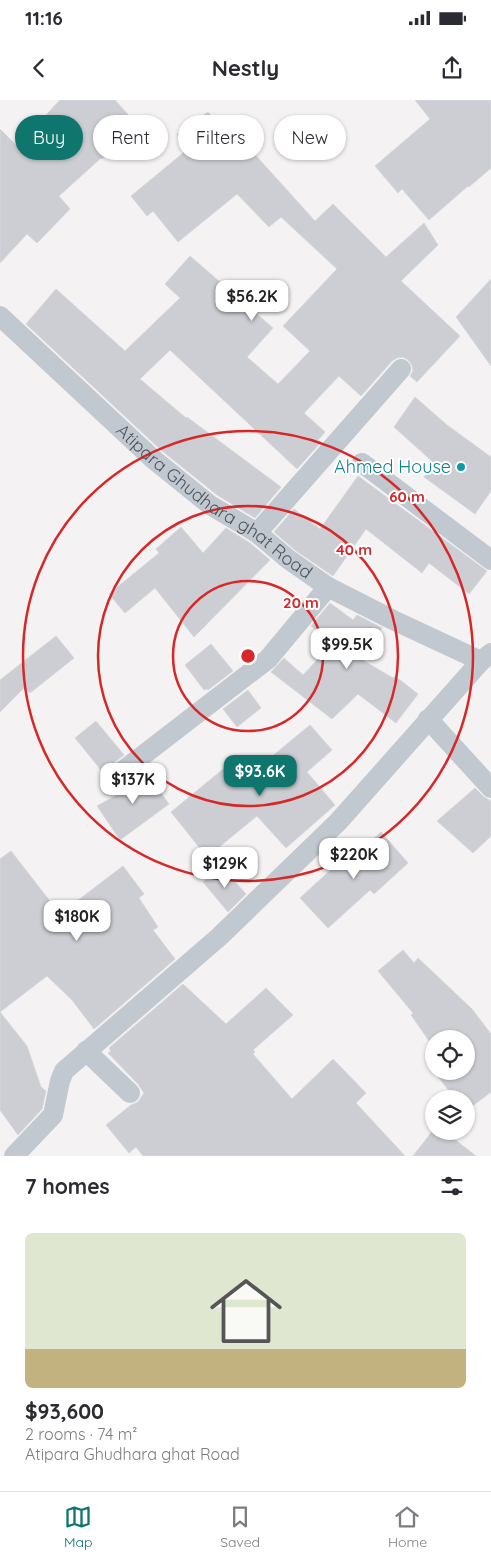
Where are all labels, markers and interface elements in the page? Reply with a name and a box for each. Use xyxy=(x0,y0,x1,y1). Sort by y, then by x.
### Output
text: 11:16 xyxy=(25,6,63,30)
icon: back xyxy=(25,54,53,82)
text: Nestly xyxy=(212,54,279,82)
icon: share xyxy=(438,54,466,82)
chip: Buy xyxy=(15,115,83,160)
chip: Rent xyxy=(93,115,168,160)
chip: Filters xyxy=(178,115,264,160)
chip: New xyxy=(274,115,346,160)
pin: $56.2K xyxy=(211,280,293,322)
text: $56.2K xyxy=(226,286,278,306)
street label: Atipara Ghudhara ghat Road xyxy=(112,419,317,584)
place label: Ahmed House xyxy=(334,455,451,478)
marker: Ahmed House xyxy=(455,461,467,473)
text: 60 m xyxy=(389,487,425,506)
text: 40 m xyxy=(336,540,372,559)
text: 20 m xyxy=(283,593,319,612)
pin: $99.5K xyxy=(306,628,388,670)
text: $99.5K xyxy=(322,634,372,654)
centre of rings xyxy=(239,647,257,665)
pin: $93.6K xyxy=(219,754,301,797)
text: $93.6K xyxy=(235,761,285,781)
pin: $137K xyxy=(98,762,168,805)
text: $137K xyxy=(111,769,155,789)
pin: $220K xyxy=(319,838,389,880)
text: $220K xyxy=(330,844,378,864)
pin: $129K xyxy=(190,846,260,889)
text: $129K xyxy=(203,853,247,873)
pin: $180K xyxy=(42,900,112,942)
text: $180K xyxy=(55,906,99,926)
map controls xyxy=(425,1030,475,1140)
button: locate xyxy=(425,1030,475,1080)
button: layers xyxy=(425,1090,475,1140)
icon: filters xyxy=(438,1172,466,1200)
text: 7 homes xyxy=(25,1173,110,1199)
icon: home xyxy=(201,1266,291,1356)
text: $93,600 xyxy=(25,1398,104,1424)
text: 2 rooms · 74 m² xyxy=(25,1424,137,1444)
text: Atipara Ghudhara ghat Road xyxy=(25,1444,240,1464)
tab: Map xyxy=(64,1503,92,1551)
tab: Saved xyxy=(220,1503,260,1551)
tab: Home xyxy=(388,1503,427,1551)

